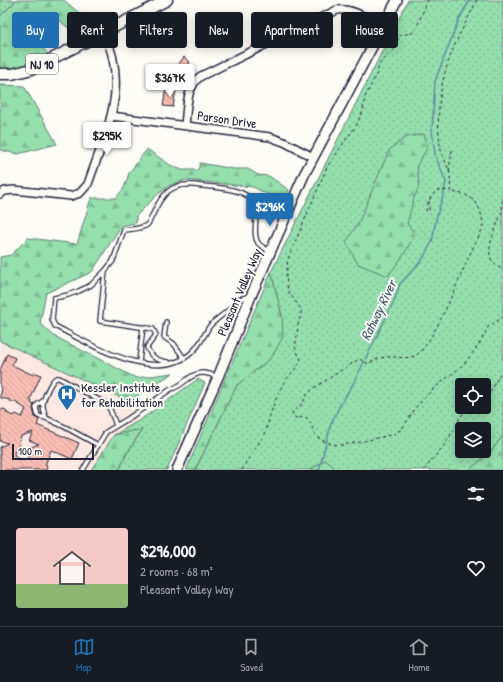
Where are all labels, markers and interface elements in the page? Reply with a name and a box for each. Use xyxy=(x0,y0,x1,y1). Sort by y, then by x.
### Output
chip: Buy xyxy=(12,12,59,48)
chip: Rent xyxy=(67,12,118,48)
chip: Filters xyxy=(126,12,187,48)
chip: New xyxy=(195,12,243,48)
chip: Apartment xyxy=(251,12,333,48)
chip: House xyxy=(341,12,398,48)
road number: NJ 10 xyxy=(26,54,58,74)
pin: $367K xyxy=(142,64,198,98)
text: $367K xyxy=(155,68,185,86)
street label: Parson Drive xyxy=(196,106,258,132)
pin: $295K xyxy=(79,122,135,156)
text: $295K xyxy=(92,126,122,144)
pin: $296K xyxy=(242,193,298,227)
text: $296K xyxy=(255,197,285,215)
street label: Pleasant Valley Way xyxy=(212,245,266,339)
water label: Rahway River xyxy=(355,275,402,344)
place label: Kessler Institute for Rehabilitation xyxy=(81,378,163,411)
map controls xyxy=(455,378,491,458)
button: locate xyxy=(455,378,491,414)
hospital icon: Kessler Institute for Rehabilitation xyxy=(56,383,78,411)
button: layers xyxy=(455,422,491,458)
scale bar xyxy=(12,442,94,461)
text: 100 m xyxy=(18,444,42,458)
text: 3 homes xyxy=(16,483,66,506)
icon: filters xyxy=(465,483,487,505)
text: $296,000 xyxy=(140,539,196,562)
icon: home xyxy=(48,544,96,592)
icon: heart xyxy=(465,557,487,579)
text: 2 rooms · 68 m² xyxy=(140,562,213,580)
text: Pleasant Valley Way xyxy=(140,580,234,598)
tab: Map xyxy=(73,636,95,674)
tab: Saved xyxy=(240,636,263,674)
tab: Home xyxy=(408,636,430,674)

